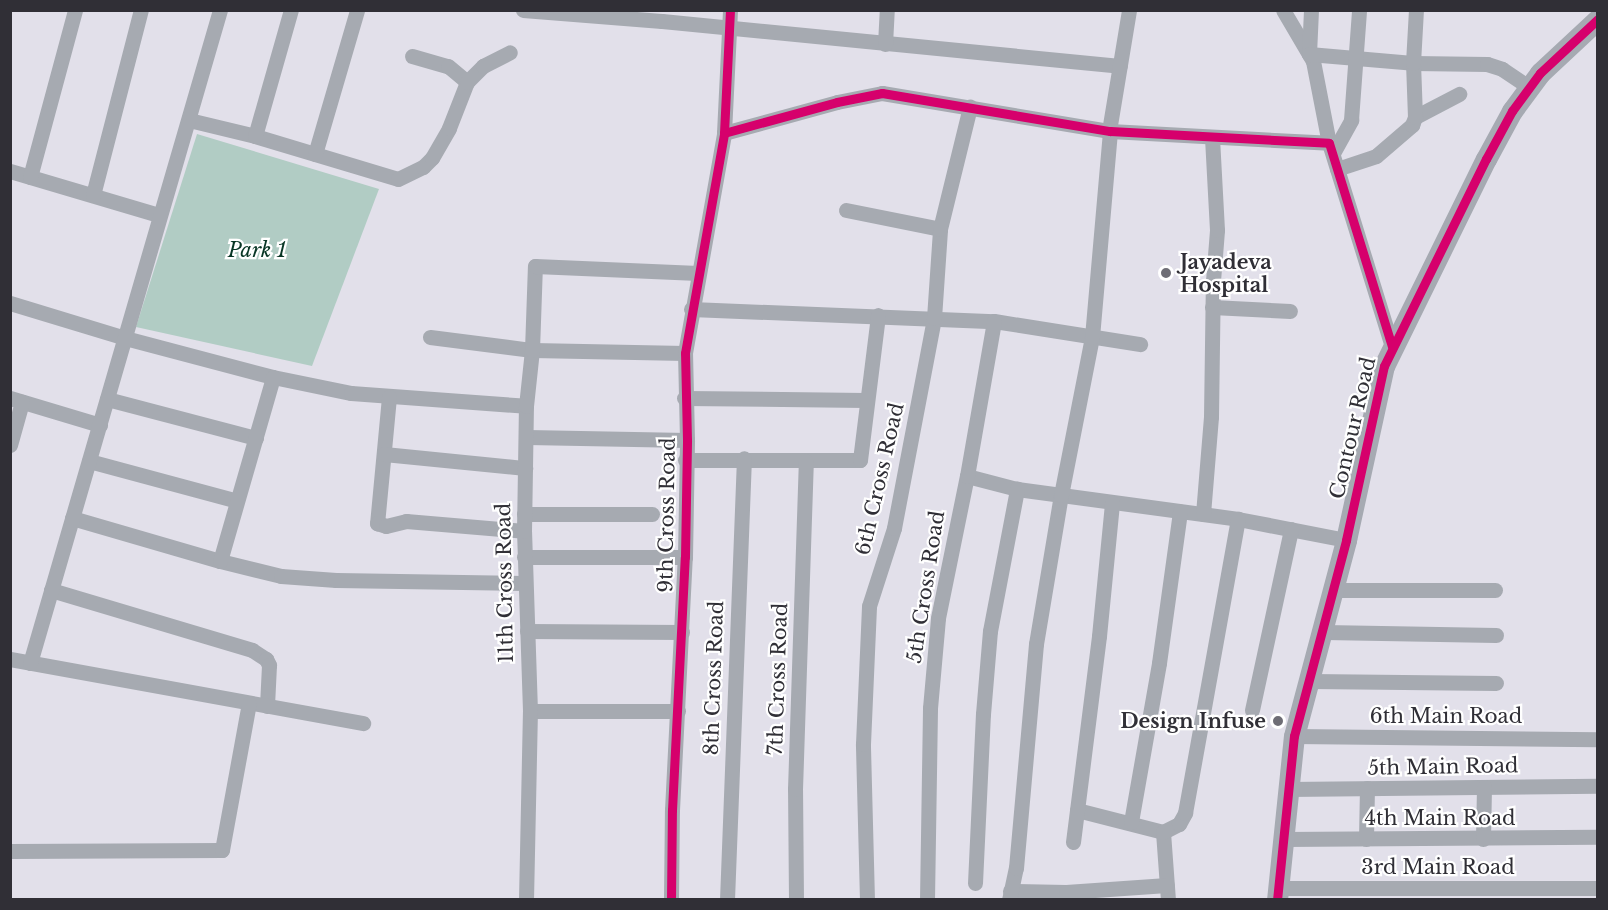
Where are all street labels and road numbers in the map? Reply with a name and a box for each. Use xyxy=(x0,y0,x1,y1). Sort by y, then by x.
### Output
street label: Contour Road xyxy=(1325,354,1381,502)
street label: 6th Cross Road xyxy=(851,401,909,557)
street label: 9th Cross Road xyxy=(654,437,680,593)
street label: 11th Cross Road xyxy=(492,503,518,663)
street label: 5th Cross Road xyxy=(902,509,950,665)
street label: 8th Cross Road xyxy=(699,600,729,756)
street label: 7th Cross Road xyxy=(763,602,793,756)
street label: 6th Main Road xyxy=(1370,704,1522,728)
street label: 5th Main Road xyxy=(1367,754,1519,780)
street label: 4th Main Road xyxy=(1364,806,1516,830)
street label: 3rd Main Road xyxy=(1361,855,1515,879)

